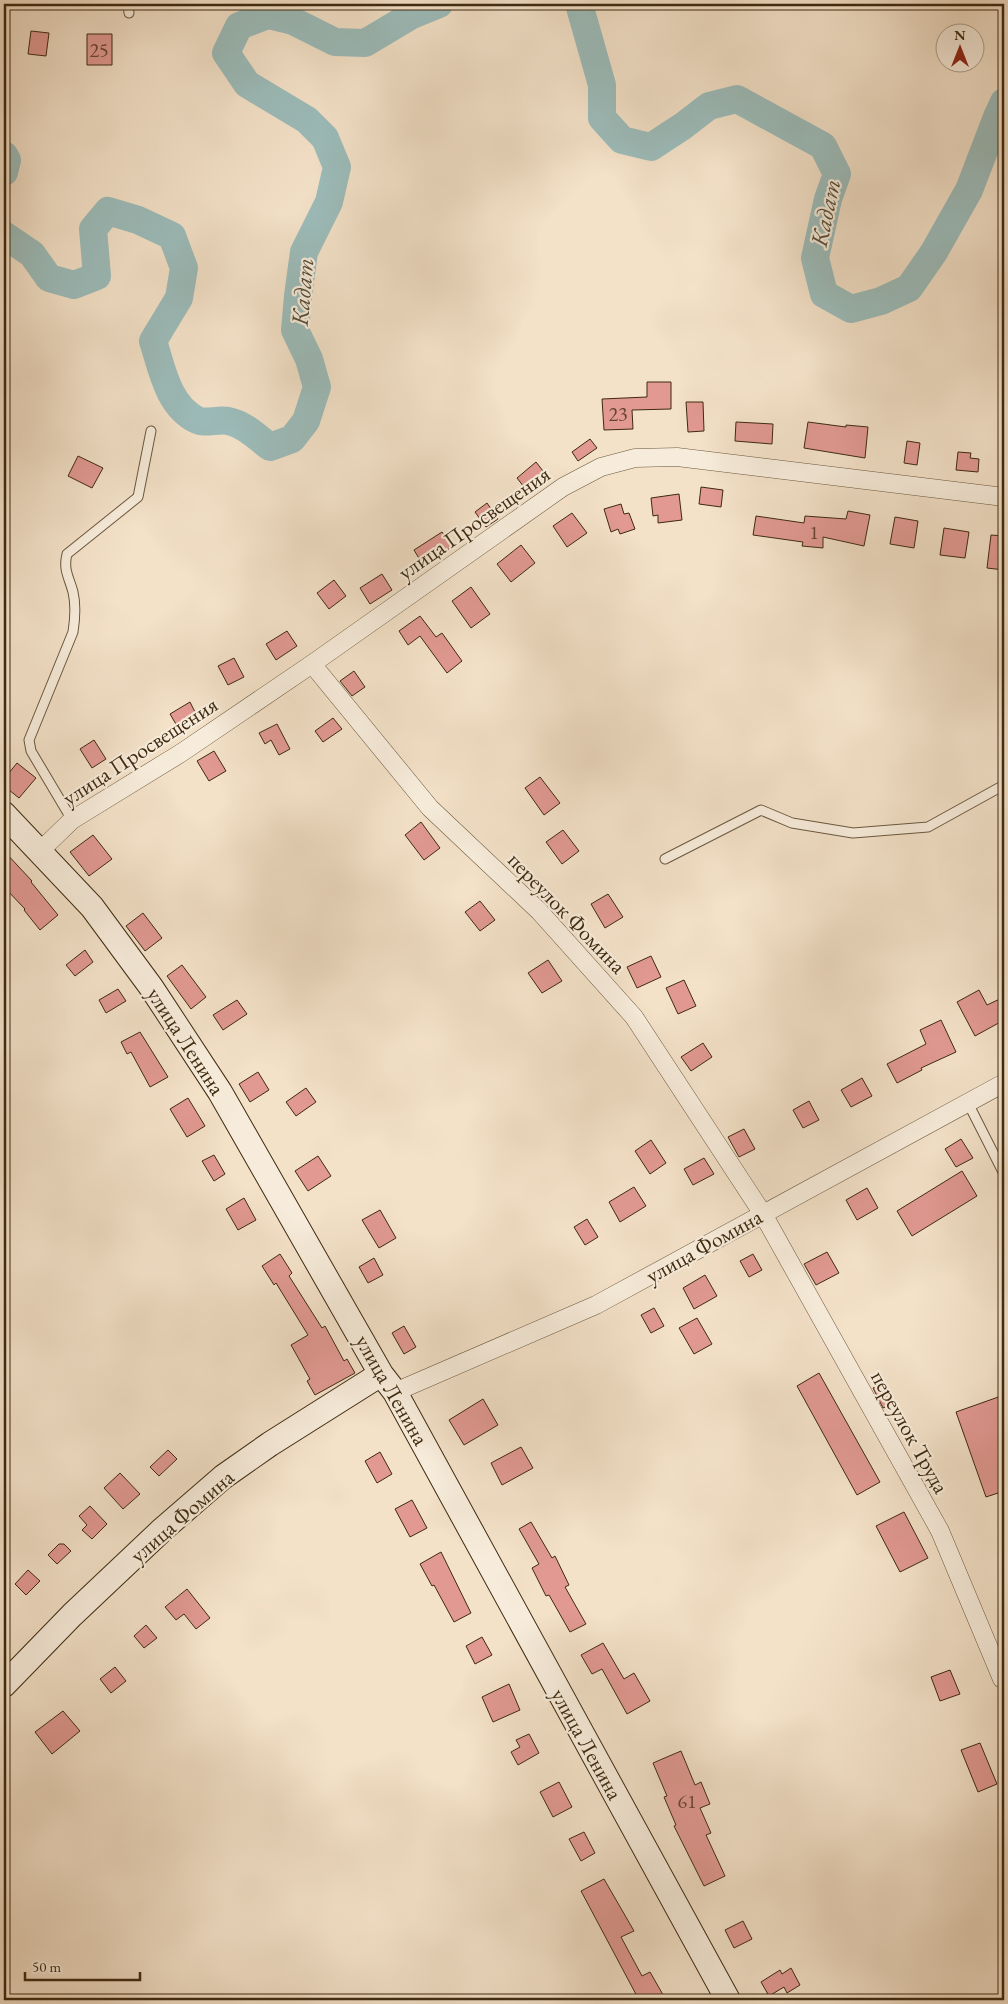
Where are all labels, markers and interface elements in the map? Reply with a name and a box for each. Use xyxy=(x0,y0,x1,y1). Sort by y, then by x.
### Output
north arrow xyxy=(936,22,986,72)
text: N xyxy=(954,26,966,44)
house number: 25 xyxy=(89,37,109,63)
water label: Кадат xyxy=(803,177,847,250)
water label: Кадат xyxy=(284,257,320,328)
house number: 23 xyxy=(608,401,628,427)
street label: улица Просвещения xyxy=(392,460,556,586)
house number: 1 xyxy=(809,519,819,545)
street label: улица Просвещения xyxy=(57,690,223,812)
street label: переулок Фомина xyxy=(502,846,633,980)
street label: улица Ленина xyxy=(140,981,232,1101)
street label: улица Фомина xyxy=(641,1202,768,1290)
street label: улица Ленина xyxy=(349,1329,435,1451)
street label: переулок Труда xyxy=(864,1365,956,1499)
street label: улица Фомина xyxy=(124,1463,240,1569)
street label: улица Ленина xyxy=(544,1683,630,1805)
house number: 61 xyxy=(677,1788,697,1814)
scale bar xyxy=(25,1949,140,1981)
text: 50 m xyxy=(32,1957,61,1976)

